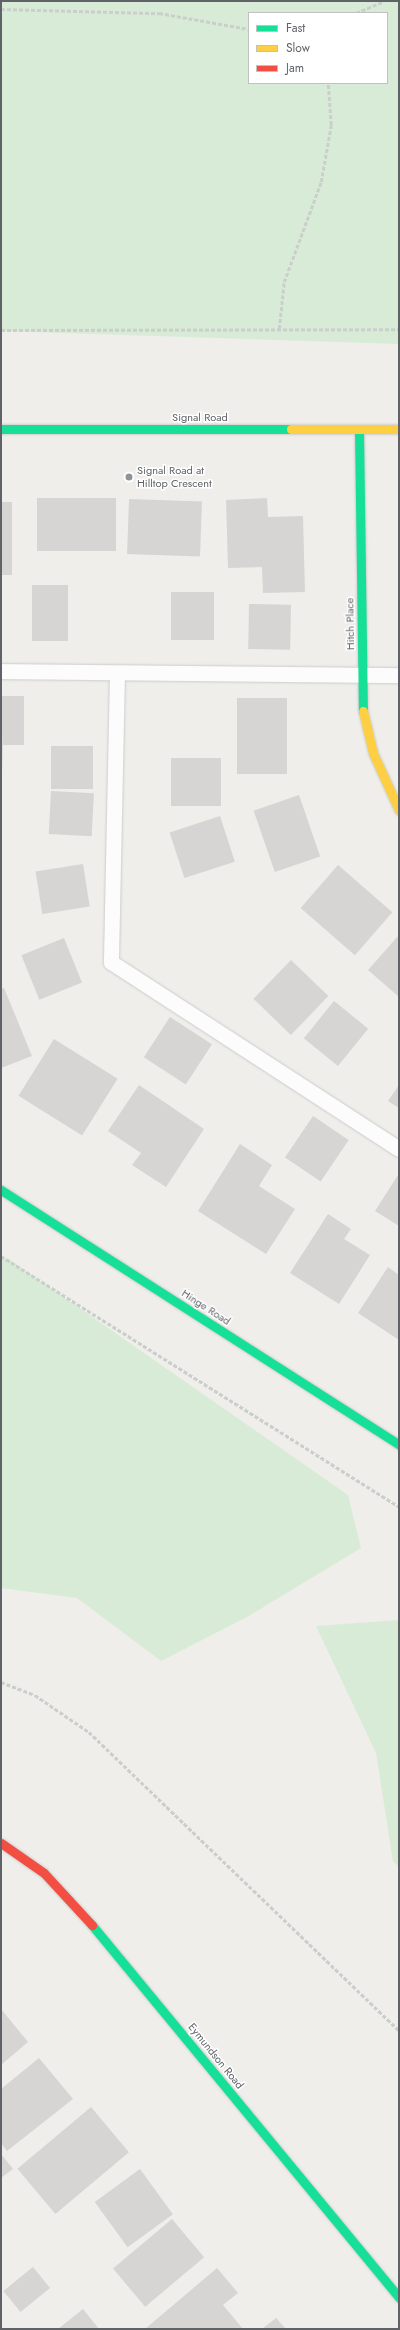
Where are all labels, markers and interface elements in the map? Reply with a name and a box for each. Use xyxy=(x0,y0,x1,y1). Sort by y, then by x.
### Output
legend xyxy=(248,12,388,84)
text: Fast xyxy=(286,19,305,37)
text: Slow xyxy=(286,39,310,57)
text: Jam xyxy=(286,59,304,77)
street label: Signal Road xyxy=(172,410,228,424)
place label: Signal Road at Hilltop Crescent xyxy=(137,464,212,490)
marker: Signal Road at Hilltop Crescent xyxy=(124,472,134,482)
street label: Hitch Place xyxy=(343,598,357,650)
street label: Hinge Road xyxy=(179,1286,233,1328)
street label: Eymundson Road xyxy=(186,2021,246,2091)

